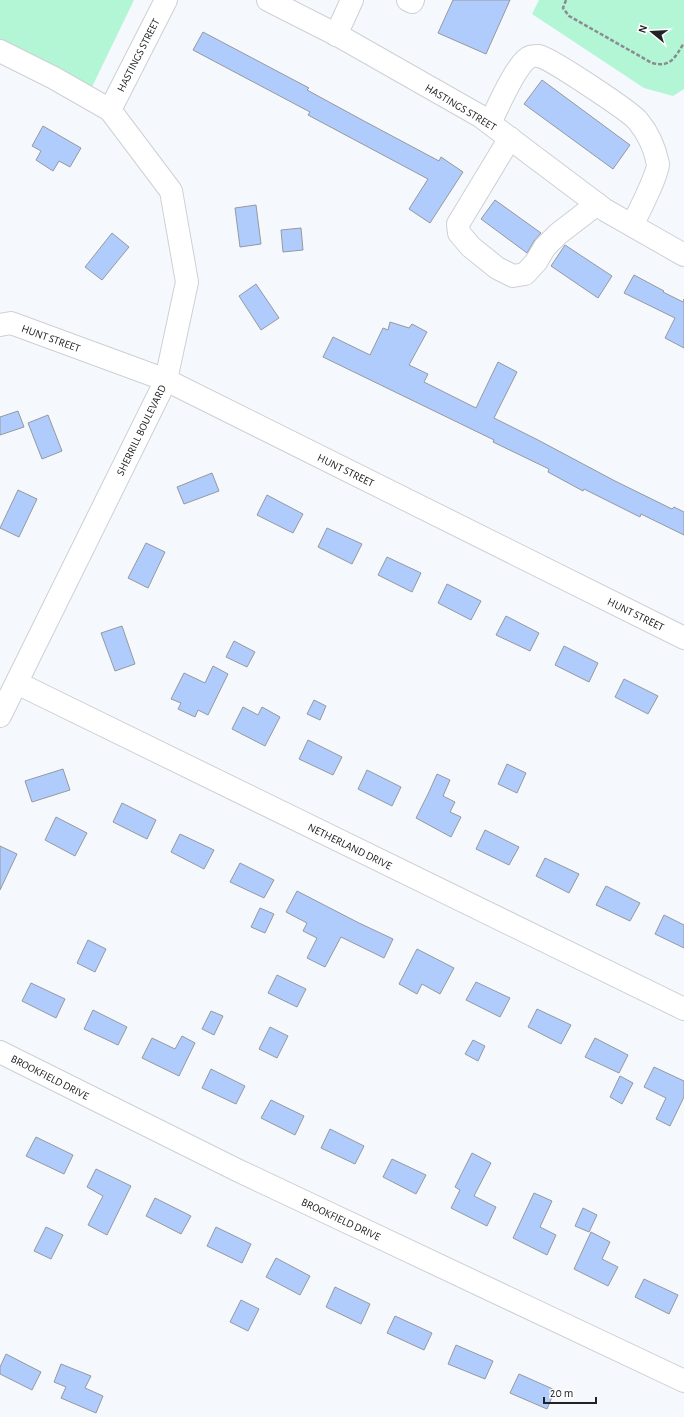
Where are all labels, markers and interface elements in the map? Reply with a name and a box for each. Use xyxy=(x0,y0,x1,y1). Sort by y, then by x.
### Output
north arrow xyxy=(632,12,672,52)
street label: HASTINGS STREET xyxy=(115,16,162,94)
text: N xyxy=(637,24,649,34)
street label: HASTINGS STREET xyxy=(423,82,499,133)
street label: HUNT STREET xyxy=(20,323,82,354)
street label: SHERRILL BOULEVARD xyxy=(115,383,168,477)
street label: HUNT STREET xyxy=(316,452,376,489)
street label: HUNT STREET xyxy=(606,596,666,633)
street label: NETHERLAND DRIVE xyxy=(306,821,394,872)
street label: BROOKFIELD DRIVE xyxy=(9,1053,91,1102)
street label: BROOKFIELD DRIVE xyxy=(300,1196,383,1243)
scale bar xyxy=(544,1379,596,1405)
text: 20 m xyxy=(550,1387,573,1399)

